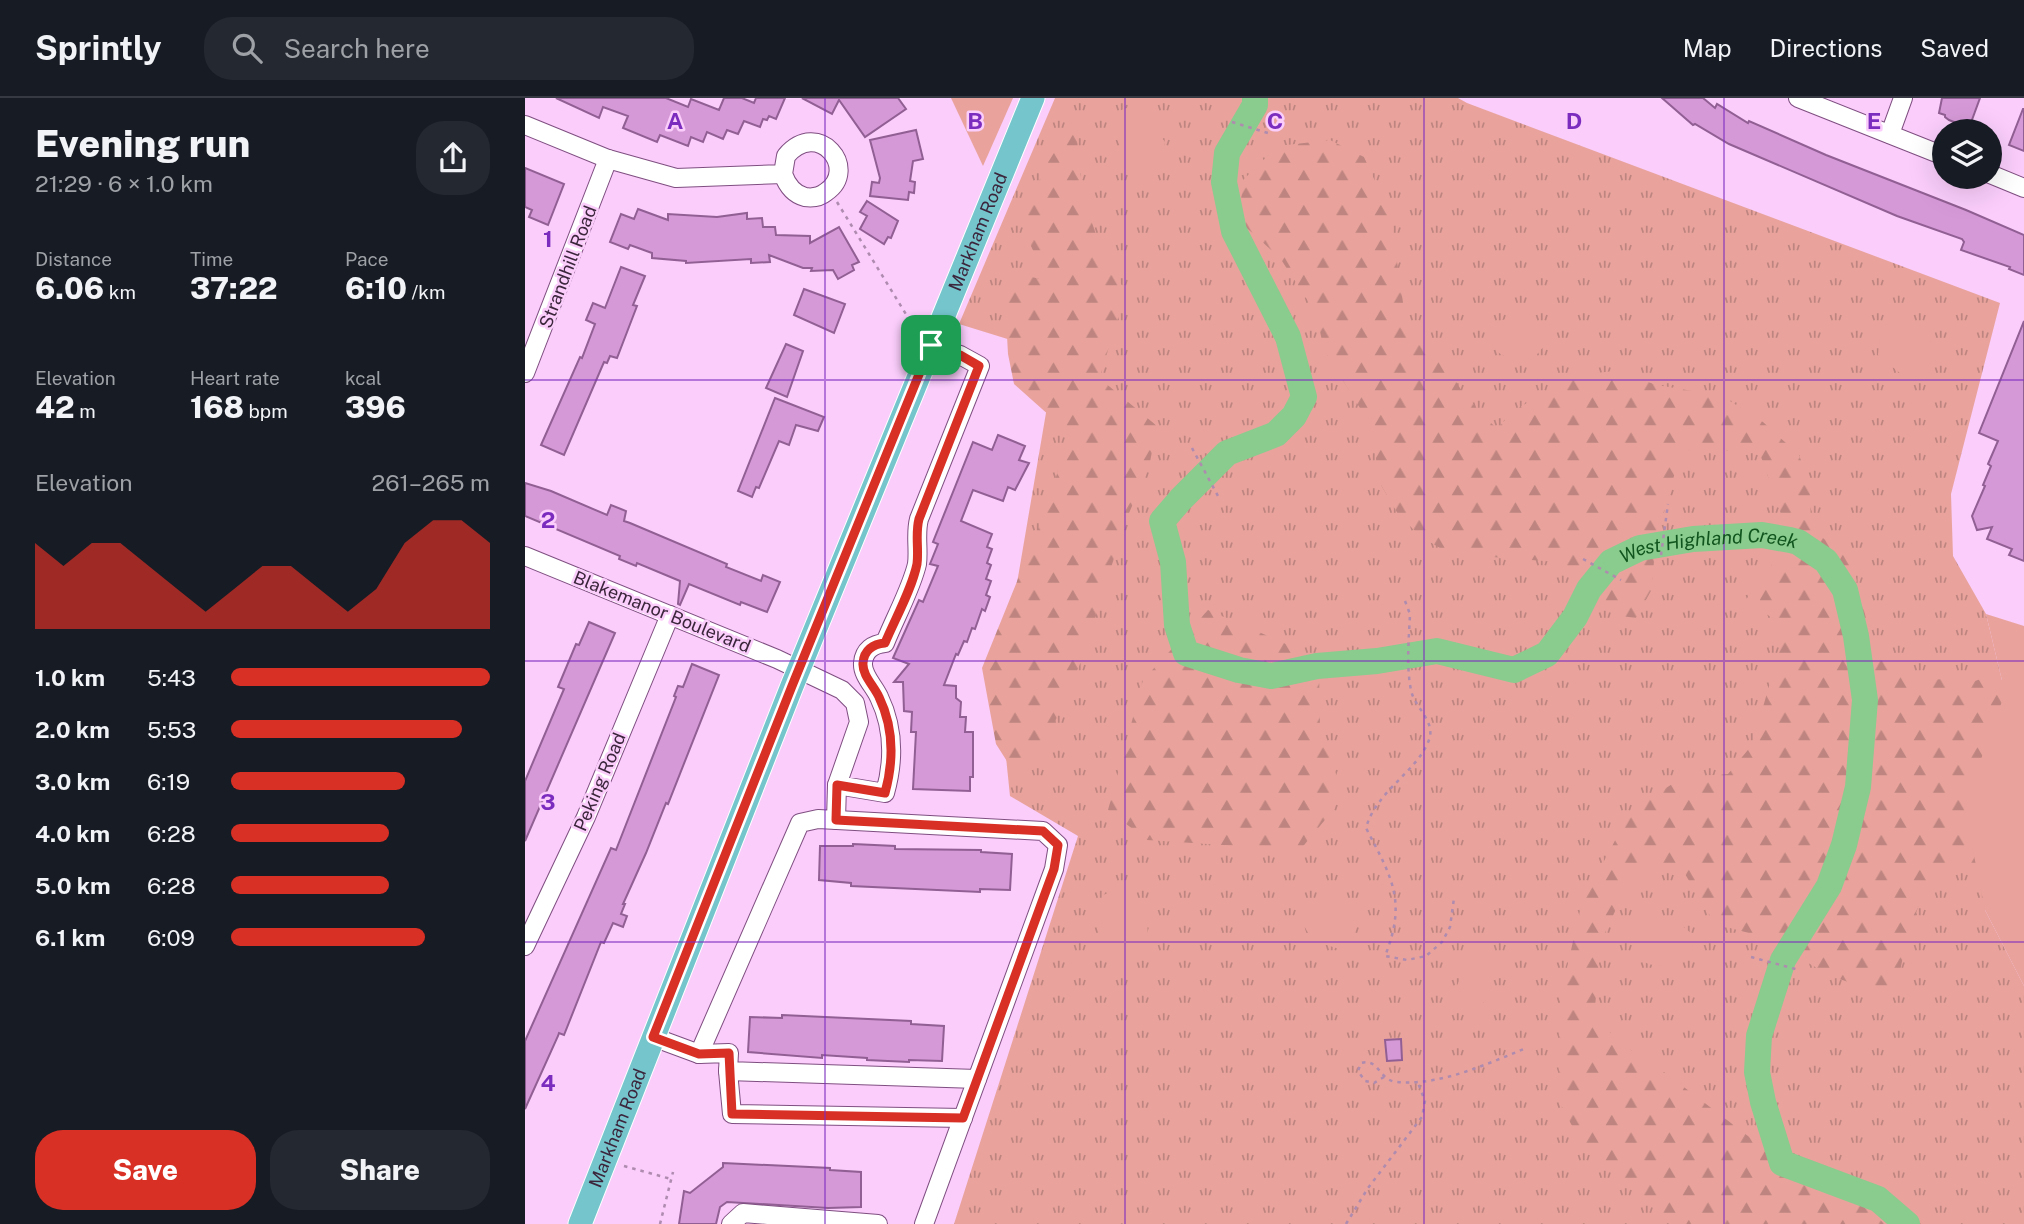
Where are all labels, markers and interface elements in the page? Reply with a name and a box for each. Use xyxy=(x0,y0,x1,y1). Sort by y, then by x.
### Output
search box xyxy=(204,17,694,80)
text: Sprintly xyxy=(35,29,162,67)
icon: search xyxy=(228,29,266,67)
text: Search here xyxy=(284,33,430,64)
text: Map xyxy=(1683,34,1732,62)
text: Directions xyxy=(1770,34,1882,62)
text: Saved xyxy=(1920,34,1989,62)
text: A xyxy=(667,107,684,134)
text: B xyxy=(967,107,983,134)
text: C xyxy=(1267,107,1283,134)
text: D xyxy=(1566,107,1582,134)
text: E xyxy=(1867,107,1881,134)
map controls xyxy=(1932,119,2002,189)
button: layers xyxy=(1932,119,2002,189)
text: Evening run xyxy=(35,121,250,166)
button: share xyxy=(416,121,490,195)
street label: Markham Road xyxy=(944,169,1011,294)
text: 21:29 · 6 × 1.0 km xyxy=(35,170,213,197)
street label: Strandhill Road xyxy=(535,203,600,331)
text: 1 xyxy=(543,225,553,252)
text: Distance xyxy=(35,248,112,270)
text: Time xyxy=(190,248,233,270)
text: Pace xyxy=(345,248,388,270)
text: 6.06 xyxy=(35,270,104,306)
text: 37:22 xyxy=(190,270,278,306)
text: 6:10 xyxy=(345,270,407,306)
text: km xyxy=(104,281,136,303)
text: /km xyxy=(407,281,445,303)
pin xyxy=(901,315,961,375)
icon: arrive xyxy=(912,326,950,364)
text: Elevation xyxy=(35,367,116,389)
text: Heart rate xyxy=(190,367,280,389)
text: kcal xyxy=(345,367,382,389)
text: 42 xyxy=(35,389,75,425)
text: 168 xyxy=(190,389,244,425)
text: 396 xyxy=(345,389,406,425)
text: m xyxy=(75,400,96,422)
text: bpm xyxy=(244,400,288,422)
text: Elevation xyxy=(35,469,133,496)
text: 261–265 m xyxy=(372,469,490,496)
text: 2 xyxy=(541,506,555,533)
water label: West Highland Creek xyxy=(1616,524,1801,567)
street label: Blakemanor Boulevard xyxy=(571,566,754,657)
text: 1.0 km xyxy=(35,664,105,691)
text: 5:43 xyxy=(147,664,196,691)
text: 2.0 km xyxy=(35,716,110,743)
text: 5:53 xyxy=(147,716,196,743)
street label: Peking Road xyxy=(569,729,630,834)
text: 3.0 km xyxy=(35,768,110,795)
text: 6:19 xyxy=(147,768,190,795)
text: 3 xyxy=(540,788,556,815)
text: 4.0 km xyxy=(35,820,110,847)
text: 6:28 xyxy=(147,820,196,847)
text: 5.0 km xyxy=(35,872,111,899)
text: 6:28 xyxy=(147,872,196,899)
text: 6.1 km xyxy=(35,924,105,951)
text: 6:09 xyxy=(147,924,195,951)
street label: Markham Road xyxy=(584,1066,650,1190)
text: 4 xyxy=(540,1069,556,1096)
button: Save xyxy=(35,1130,256,1210)
button: Share xyxy=(270,1130,490,1210)

